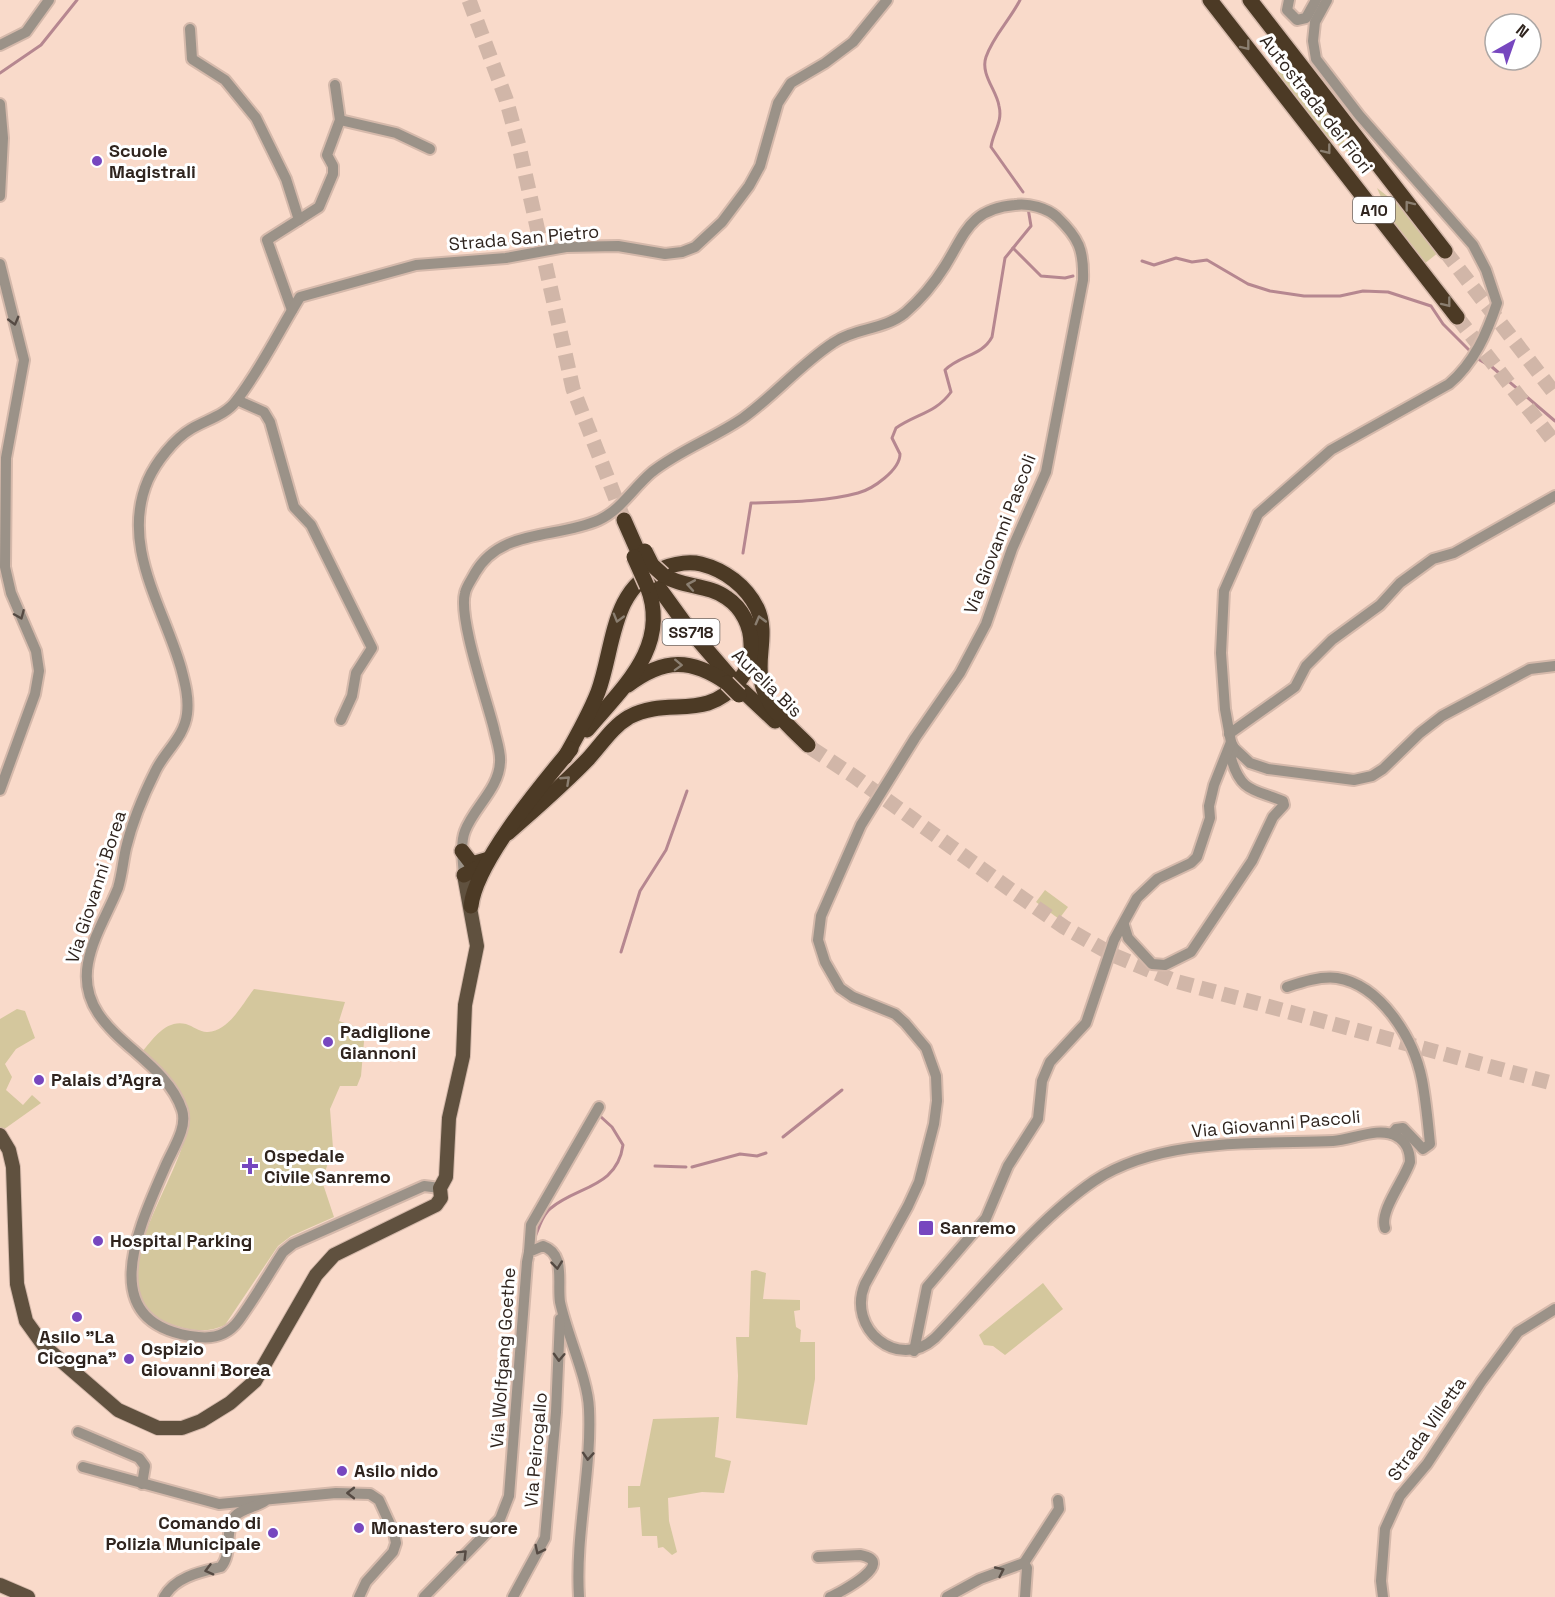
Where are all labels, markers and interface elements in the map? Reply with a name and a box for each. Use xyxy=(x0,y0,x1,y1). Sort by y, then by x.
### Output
north arrow xyxy=(1483,12,1543,72)
text: N xyxy=(1511,19,1533,42)
street label: Autostrada dei Fiori xyxy=(1255,30,1378,178)
one-way arrow xyxy=(1238,39,1249,50)
place label: Scuole Magistrali xyxy=(109,139,196,183)
one-way arrow xyxy=(1319,143,1330,154)
marker: Scuole Magistrali xyxy=(90,154,104,168)
road number: A10 xyxy=(1353,197,1395,223)
one-way arrow xyxy=(1406,200,1417,211)
street label: Strada San Pietro xyxy=(448,219,600,256)
one-way arrow xyxy=(1439,297,1450,308)
one-way arrow xyxy=(7,315,20,325)
street label: Via Giovanni Pascoli xyxy=(958,451,1041,617)
one-way arrow xyxy=(686,579,696,592)
one-way arrow xyxy=(13,608,25,619)
one-way arrow xyxy=(613,612,625,623)
one-way arrow xyxy=(755,615,767,626)
road number: SS718 xyxy=(662,619,720,645)
street label: Aurelia Bis xyxy=(727,643,807,722)
one-way arrow xyxy=(674,658,683,671)
one-way arrow xyxy=(559,776,570,787)
street label: Via Giovanni Borea xyxy=(60,808,131,966)
place label: Padiglione Giannoni xyxy=(340,1020,431,1064)
marker: Padiglione Giannoni xyxy=(321,1035,335,1049)
place label: Palais d'Agra xyxy=(51,1068,163,1091)
marker: Palais d'Agra xyxy=(32,1073,46,1087)
street label: Via Giovanni Pascoli xyxy=(1191,1105,1361,1142)
place label: Ospedale Civile Sanremo xyxy=(264,1144,391,1188)
marker: Ospedale Civile Sanremo xyxy=(241,1157,259,1175)
place label: Sanremo xyxy=(940,1216,1016,1239)
marker: Sanremo xyxy=(917,1219,935,1237)
place label: Hospital Parking xyxy=(110,1229,252,1252)
marker: Hospital Parking xyxy=(91,1234,105,1248)
one-way arrow xyxy=(550,1261,563,1270)
street label: Via Wolfgang Goethe xyxy=(485,1267,520,1449)
marker: Asilo "La Cicogna" xyxy=(70,1310,84,1324)
place label: Asilo "La Cicogna" xyxy=(37,1325,117,1369)
place label: Ospizio Giovanni Borea xyxy=(141,1337,271,1381)
marker: Ospizio Giovanni Borea xyxy=(122,1352,136,1366)
one-way arrow xyxy=(553,1352,566,1361)
street label: Strada Villetta xyxy=(1382,1372,1471,1485)
street label: Via Peirogallo xyxy=(519,1391,552,1509)
one-way arrow xyxy=(581,1451,594,1460)
place label: Asilo nido xyxy=(354,1459,438,1482)
marker: Asilo nido xyxy=(335,1464,349,1478)
one-way arrow xyxy=(347,1487,356,1499)
place label: Comando di Polizia Municipale xyxy=(105,1511,261,1555)
place label: Monastero suore xyxy=(371,1516,518,1539)
marker: Monastero suore xyxy=(352,1521,366,1535)
marker: Comando di Polizia Municipale xyxy=(266,1526,280,1540)
one-way arrow xyxy=(535,1543,546,1554)
one-way arrow xyxy=(456,1550,467,1561)
one-way arrow xyxy=(204,1563,215,1575)
one-way arrow xyxy=(993,1567,1004,1579)

